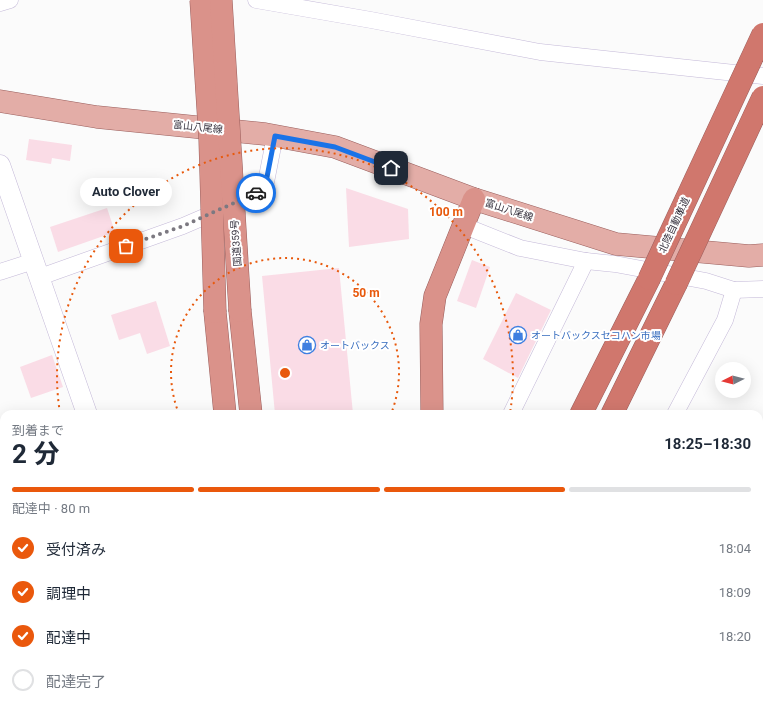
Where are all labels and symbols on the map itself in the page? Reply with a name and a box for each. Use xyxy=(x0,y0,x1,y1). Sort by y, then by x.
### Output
street label: 富山八尾線 xyxy=(173,119,223,135)
pin xyxy=(374,151,408,185)
courier xyxy=(236,173,276,213)
callout: Auto Clover xyxy=(80,178,172,206)
street label: 北陸自動車道 xyxy=(656,195,692,255)
street label: 富山八尾線 xyxy=(484,197,534,223)
text: 100 m xyxy=(429,205,463,219)
street label: 国道359号 xyxy=(229,219,243,267)
pin xyxy=(109,229,143,263)
text: 50 m xyxy=(352,286,380,300)
shop icon: オートバックスセコハン市場 xyxy=(508,325,528,345)
place label: オートバックスセコハン市場 xyxy=(531,330,661,341)
shop icon: オートバックス xyxy=(297,335,317,355)
place label: オートバックス xyxy=(320,340,390,351)
north arrow xyxy=(715,362,751,398)
centre of rings xyxy=(278,366,292,380)

